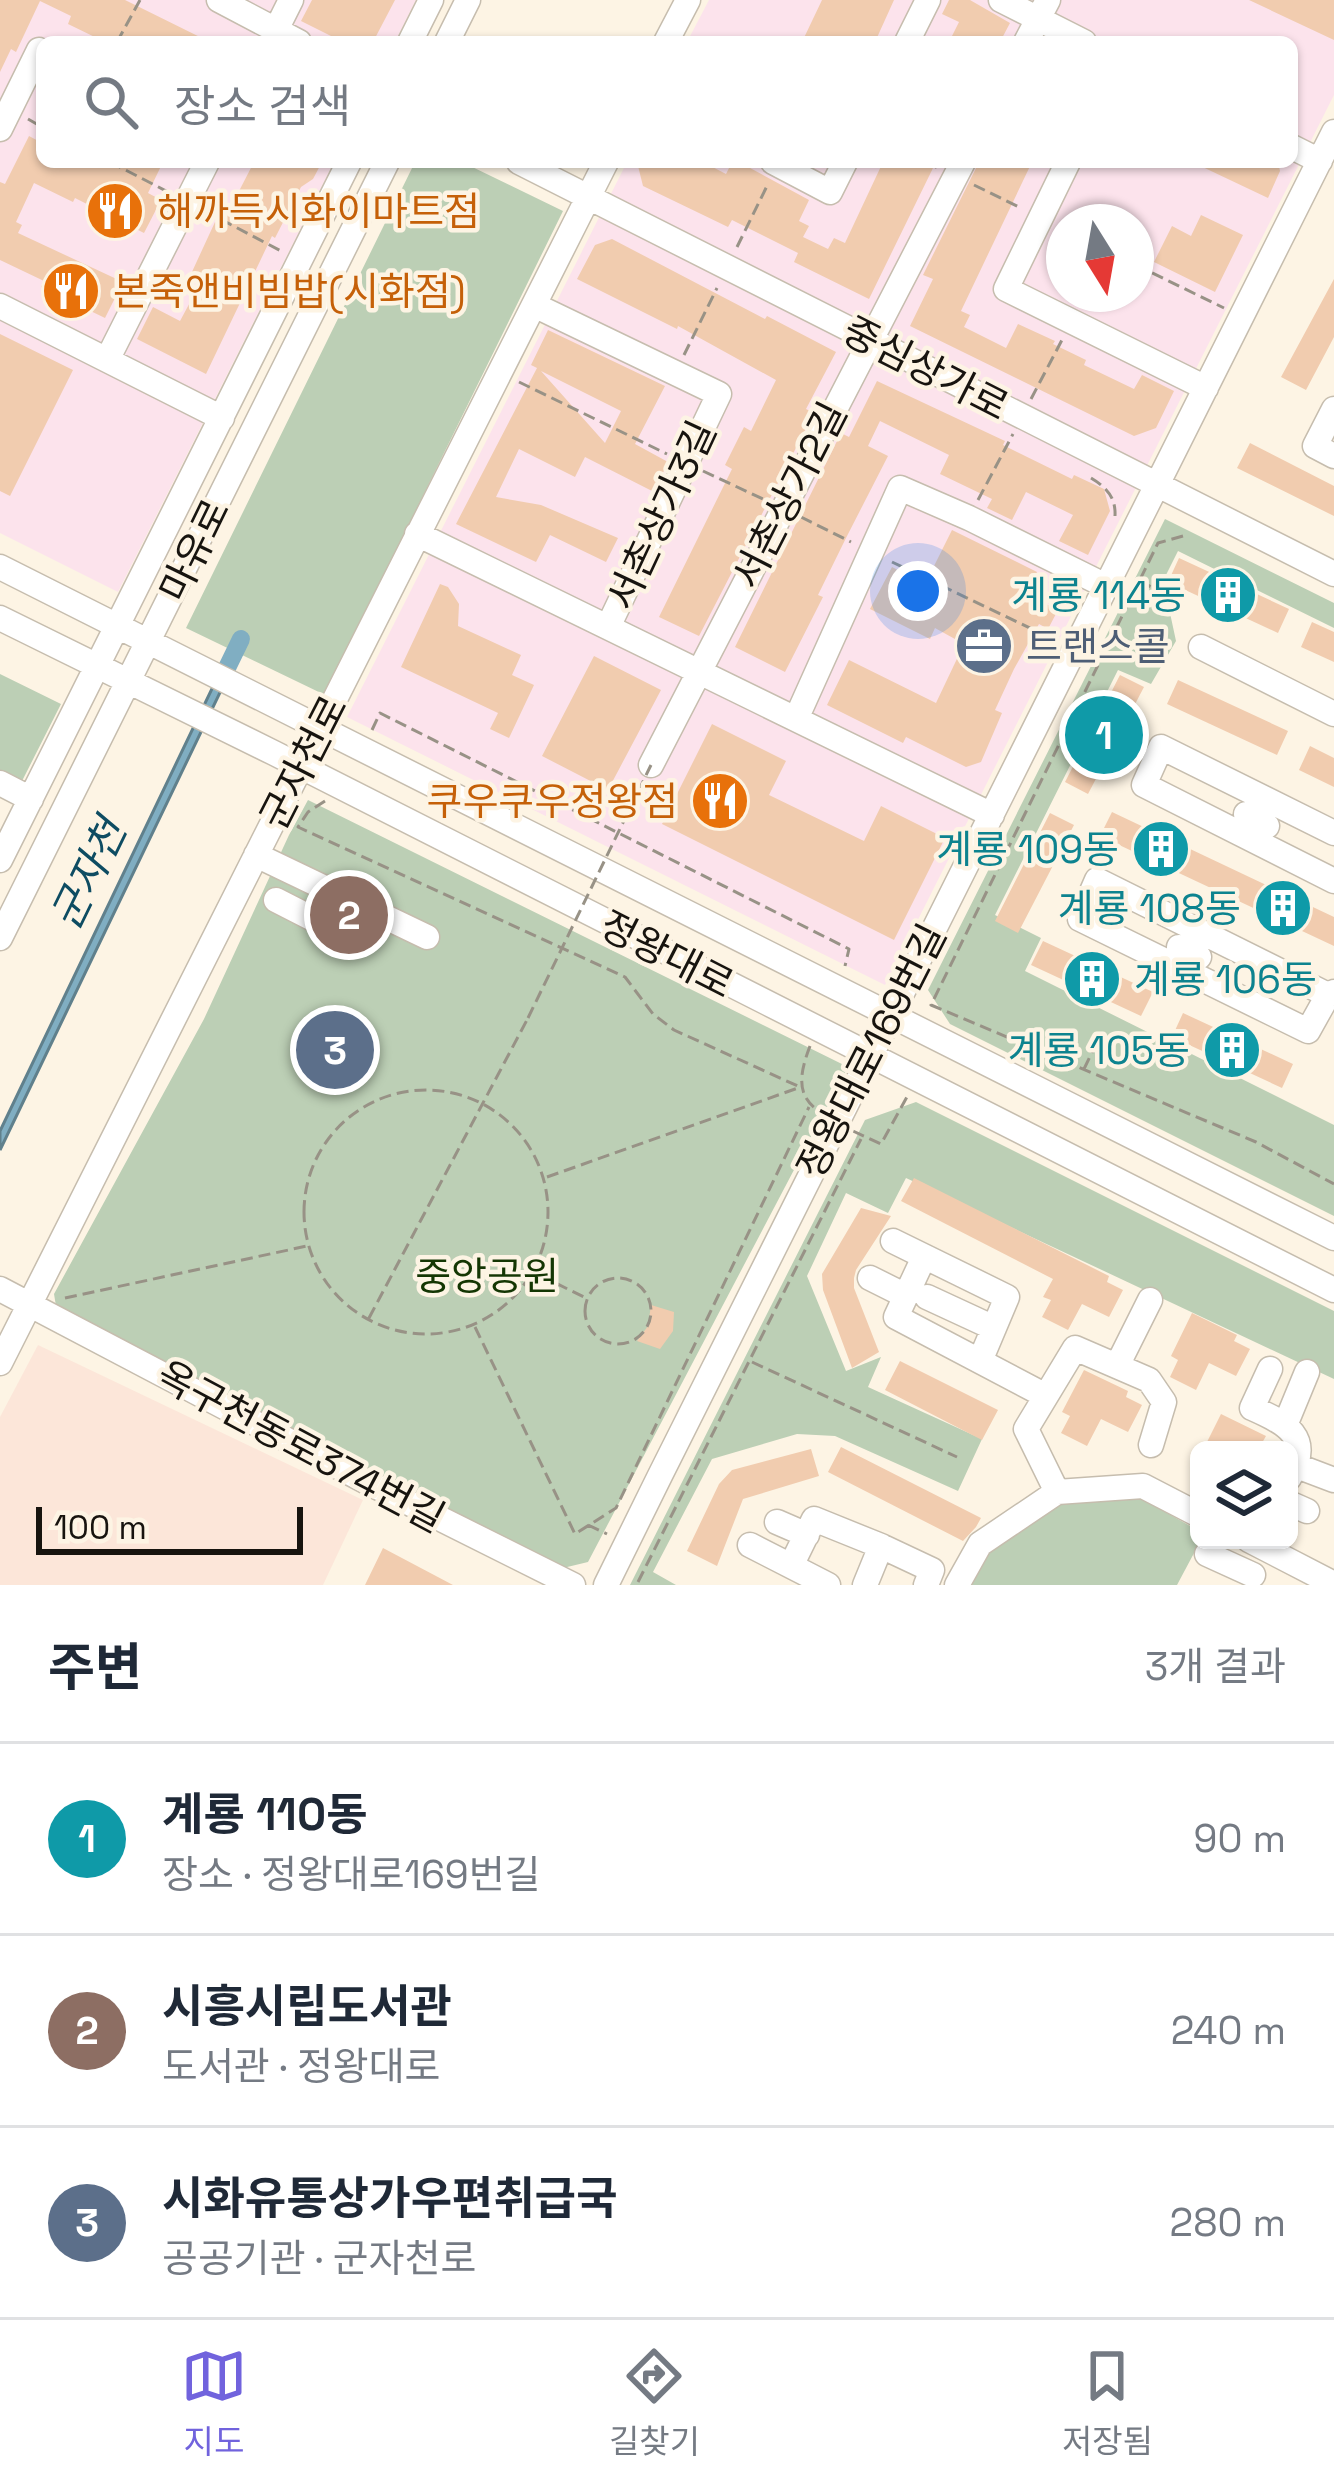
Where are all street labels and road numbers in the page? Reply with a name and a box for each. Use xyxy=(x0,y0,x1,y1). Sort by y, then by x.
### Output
street label: 중심상가로 xyxy=(835,306,1017,431)
street label: 서촌상가2길 xyxy=(722,394,857,597)
street label: 서촌상가3길 xyxy=(596,413,727,618)
street label: 마유로 xyxy=(149,491,240,609)
street label: 군자천로 xyxy=(249,687,358,837)
street label: 정왕대로 xyxy=(592,900,742,1009)
street label: 정왕대로169번길 xyxy=(786,916,957,1187)
street label: 옥구천동로374번길 xyxy=(149,1350,453,1543)

